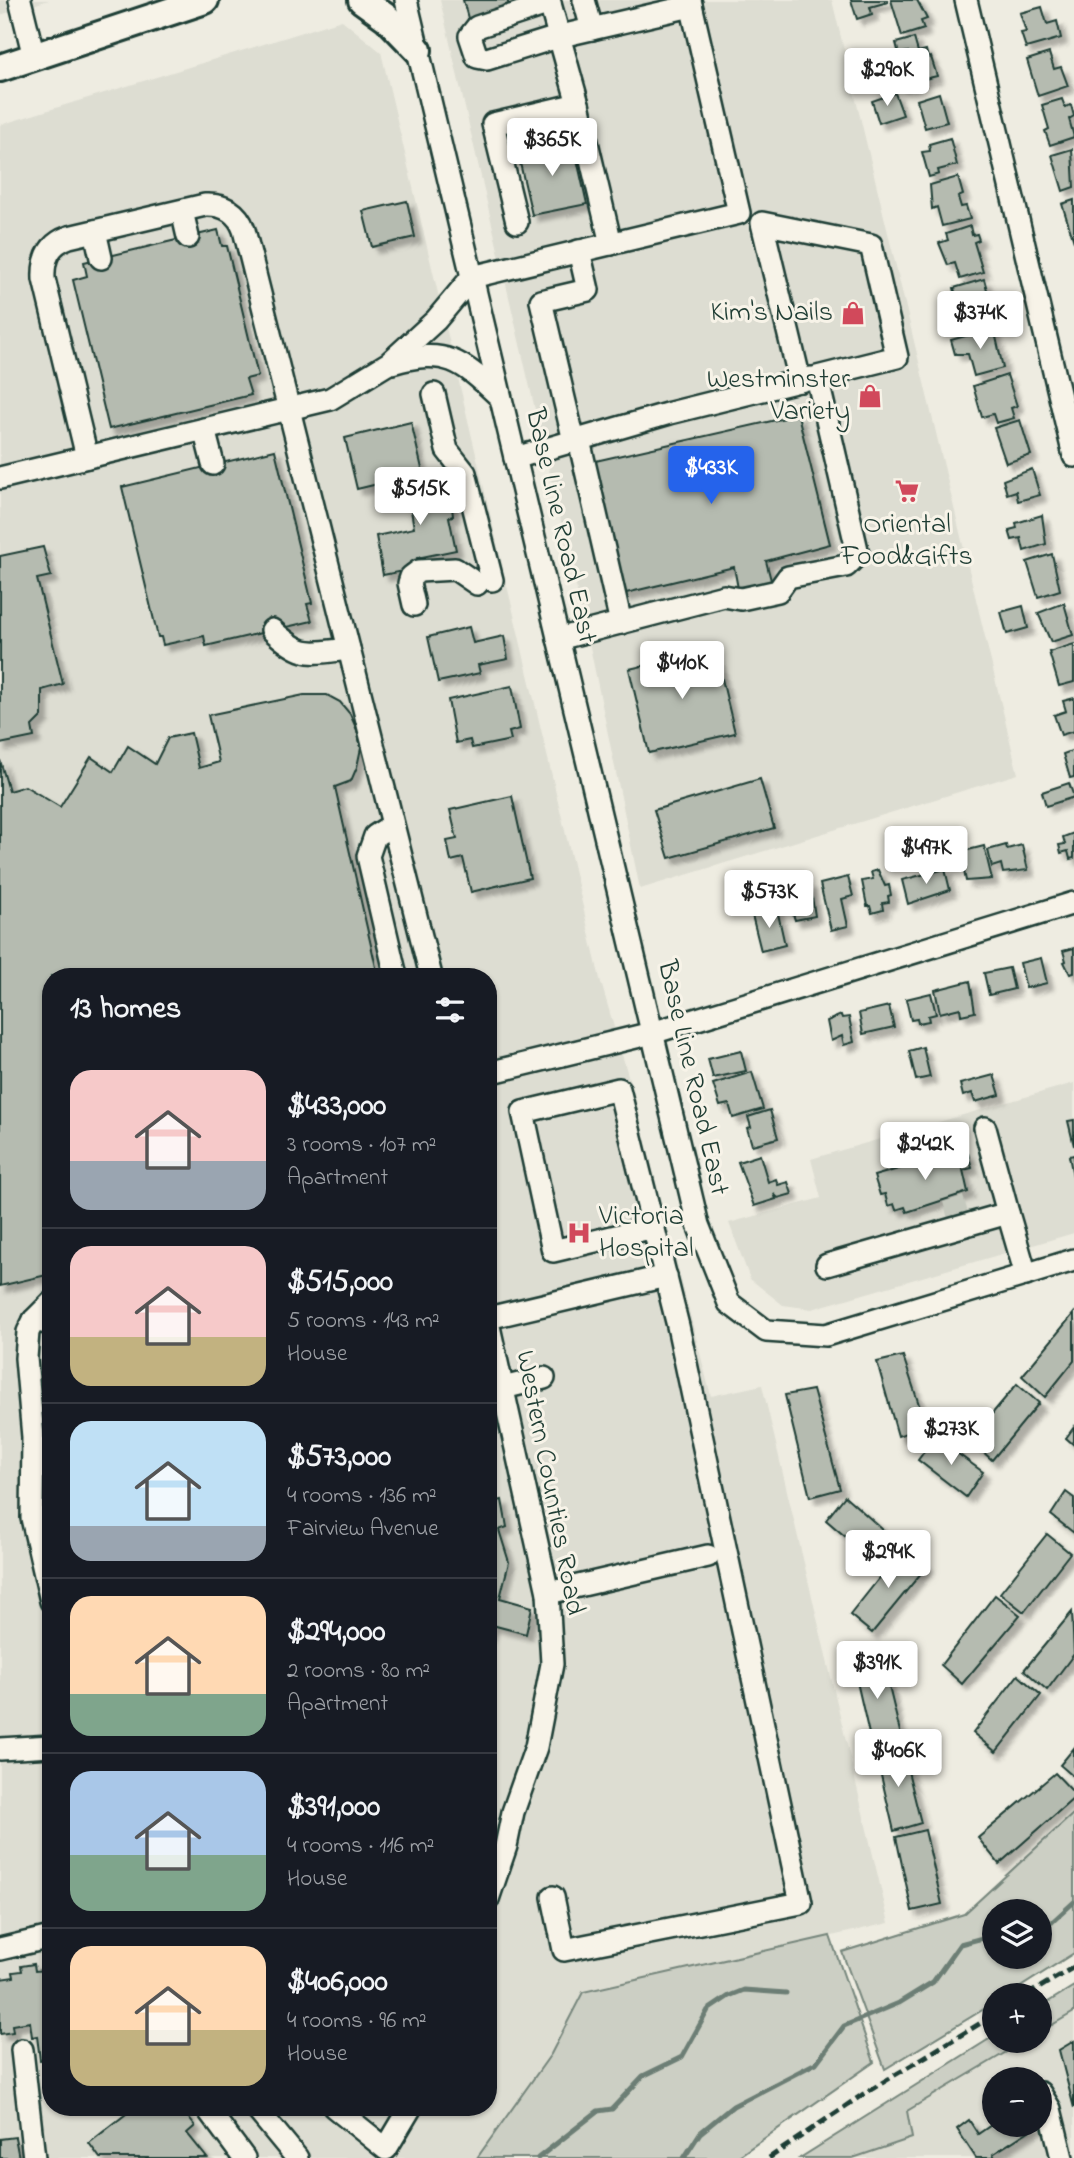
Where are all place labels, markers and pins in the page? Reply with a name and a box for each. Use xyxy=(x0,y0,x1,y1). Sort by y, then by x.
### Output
pin: $290K xyxy=(838,48,936,108)
pin: $365K xyxy=(503,118,601,178)
pin: $374K xyxy=(931,292,1029,351)
place label: Kim's Nails xyxy=(710,293,833,334)
shop icon: Kim's Nails xyxy=(839,299,867,327)
place label: Westminster Variety xyxy=(707,360,850,433)
shop icon: Westminster Variety xyxy=(856,382,884,410)
pin: $433K xyxy=(662,447,760,506)
pin: $515K xyxy=(371,468,469,527)
supermarket icon: Oriental Food&Gifts xyxy=(893,477,921,505)
place label: Oriental Food&Gifts xyxy=(840,505,973,578)
pin: $410K xyxy=(633,642,731,701)
pin: $497K xyxy=(877,826,975,886)
pin: $573K xyxy=(720,870,818,930)
pin: $242K xyxy=(876,1122,974,1182)
place label: Victoria Hospital xyxy=(598,1197,694,1270)
hospital icon: Victoria Hospital xyxy=(565,1219,593,1247)
pin: $273K xyxy=(902,1408,1000,1467)
pin: $294K xyxy=(839,1530,937,1590)
pin: $391K xyxy=(828,1642,926,1701)
pin: $406K xyxy=(849,1730,947,1789)

